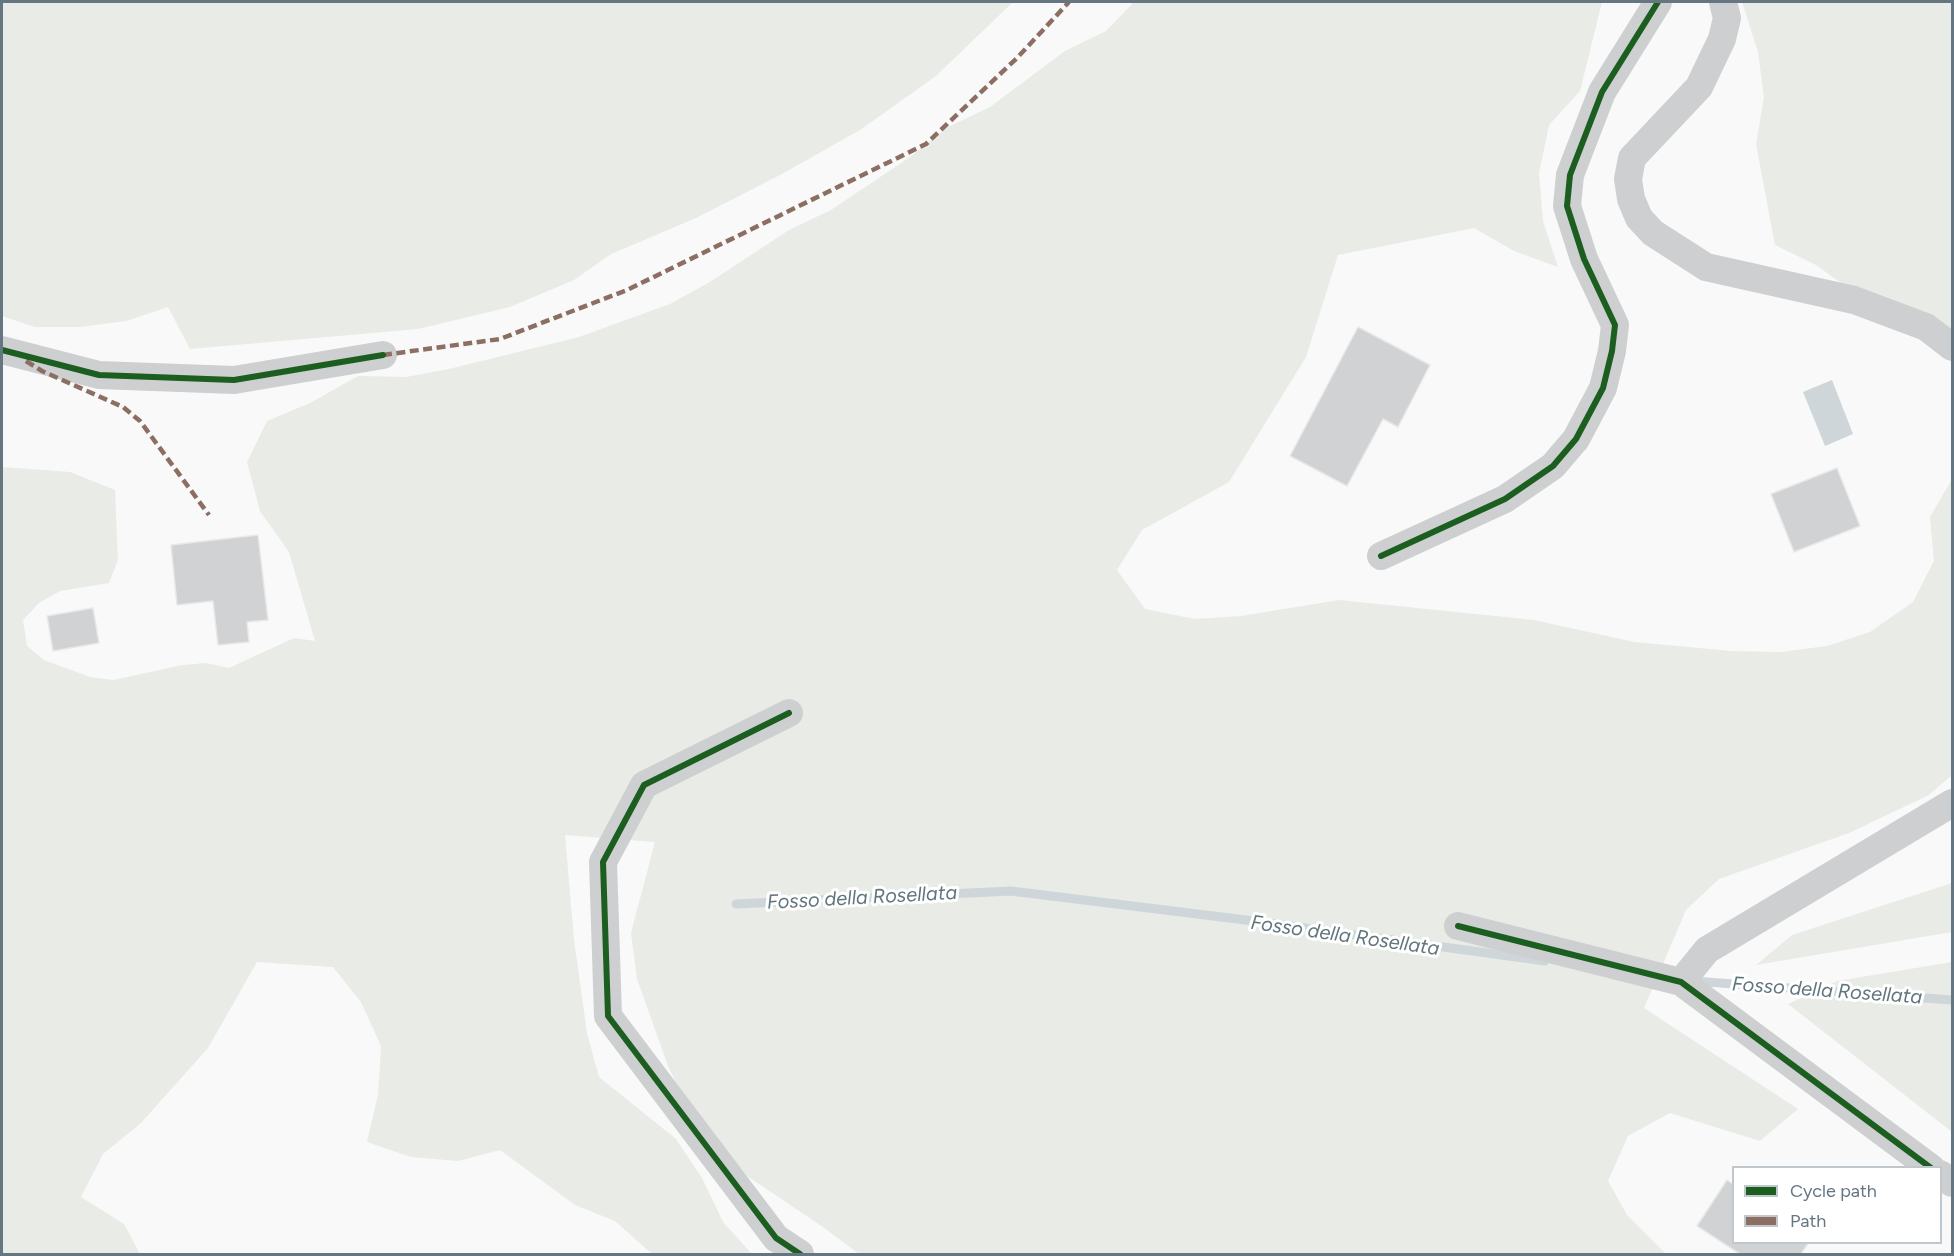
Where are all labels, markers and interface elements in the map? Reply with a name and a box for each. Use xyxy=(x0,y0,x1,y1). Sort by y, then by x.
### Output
water label: Fosso della Rosellata xyxy=(766,881,958,915)
water label: Fosso della Rosellata xyxy=(1249,911,1441,961)
water label: Fosso della Rosellata xyxy=(1731,972,1923,1010)
legend xyxy=(1732,1166,1942,1244)
text: Cycle path xyxy=(1790,1180,1877,1202)
text: Path xyxy=(1790,1210,1826,1232)

